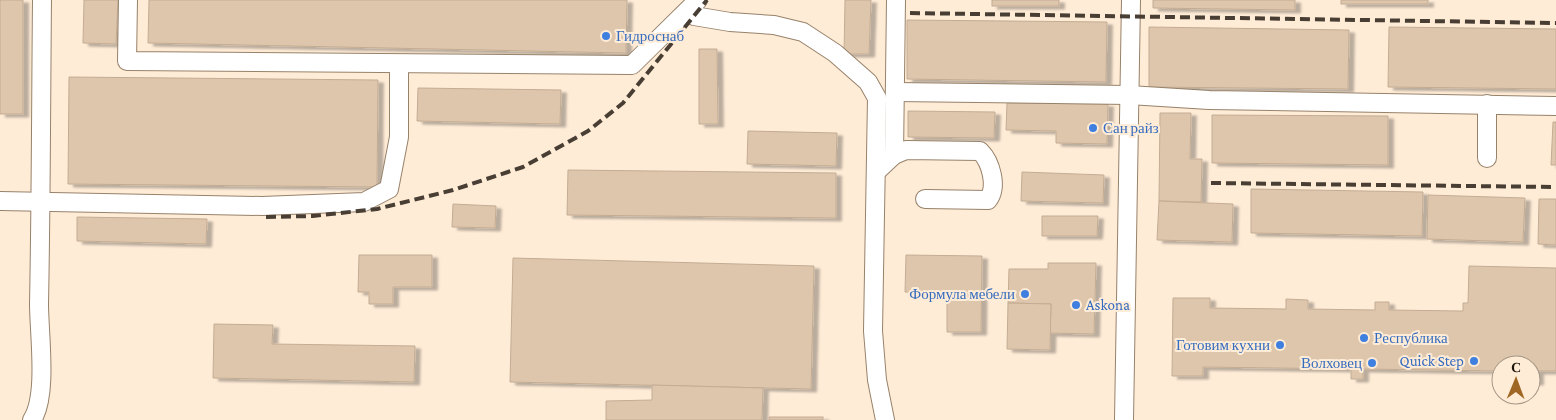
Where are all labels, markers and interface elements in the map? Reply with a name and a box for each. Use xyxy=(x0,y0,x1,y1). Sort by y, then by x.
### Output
place label: Гидроснаб xyxy=(616,28,684,44)
marker: Гидроснаб xyxy=(600,30,612,42)
place label: Сан райз xyxy=(1103,120,1159,136)
marker: Сан райз xyxy=(1087,122,1099,134)
place label: Формула мебели xyxy=(909,286,1015,302)
marker: Формула мебели xyxy=(1019,288,1031,300)
place label: Askona xyxy=(1086,297,1130,313)
marker: Askona xyxy=(1070,299,1082,311)
place label: Республика xyxy=(1374,330,1448,346)
marker: Республика xyxy=(1358,332,1370,344)
place label: Готовим кухни xyxy=(1176,337,1270,353)
marker: Готовим кухни xyxy=(1274,339,1286,351)
place label: Quick Step xyxy=(1400,353,1464,370)
place label: Волховец xyxy=(1301,355,1362,371)
marker: Quick Step xyxy=(1468,355,1480,367)
north arrow xyxy=(1491,355,1541,405)
marker: Волховец xyxy=(1366,357,1378,369)
text: С xyxy=(1511,359,1521,375)

